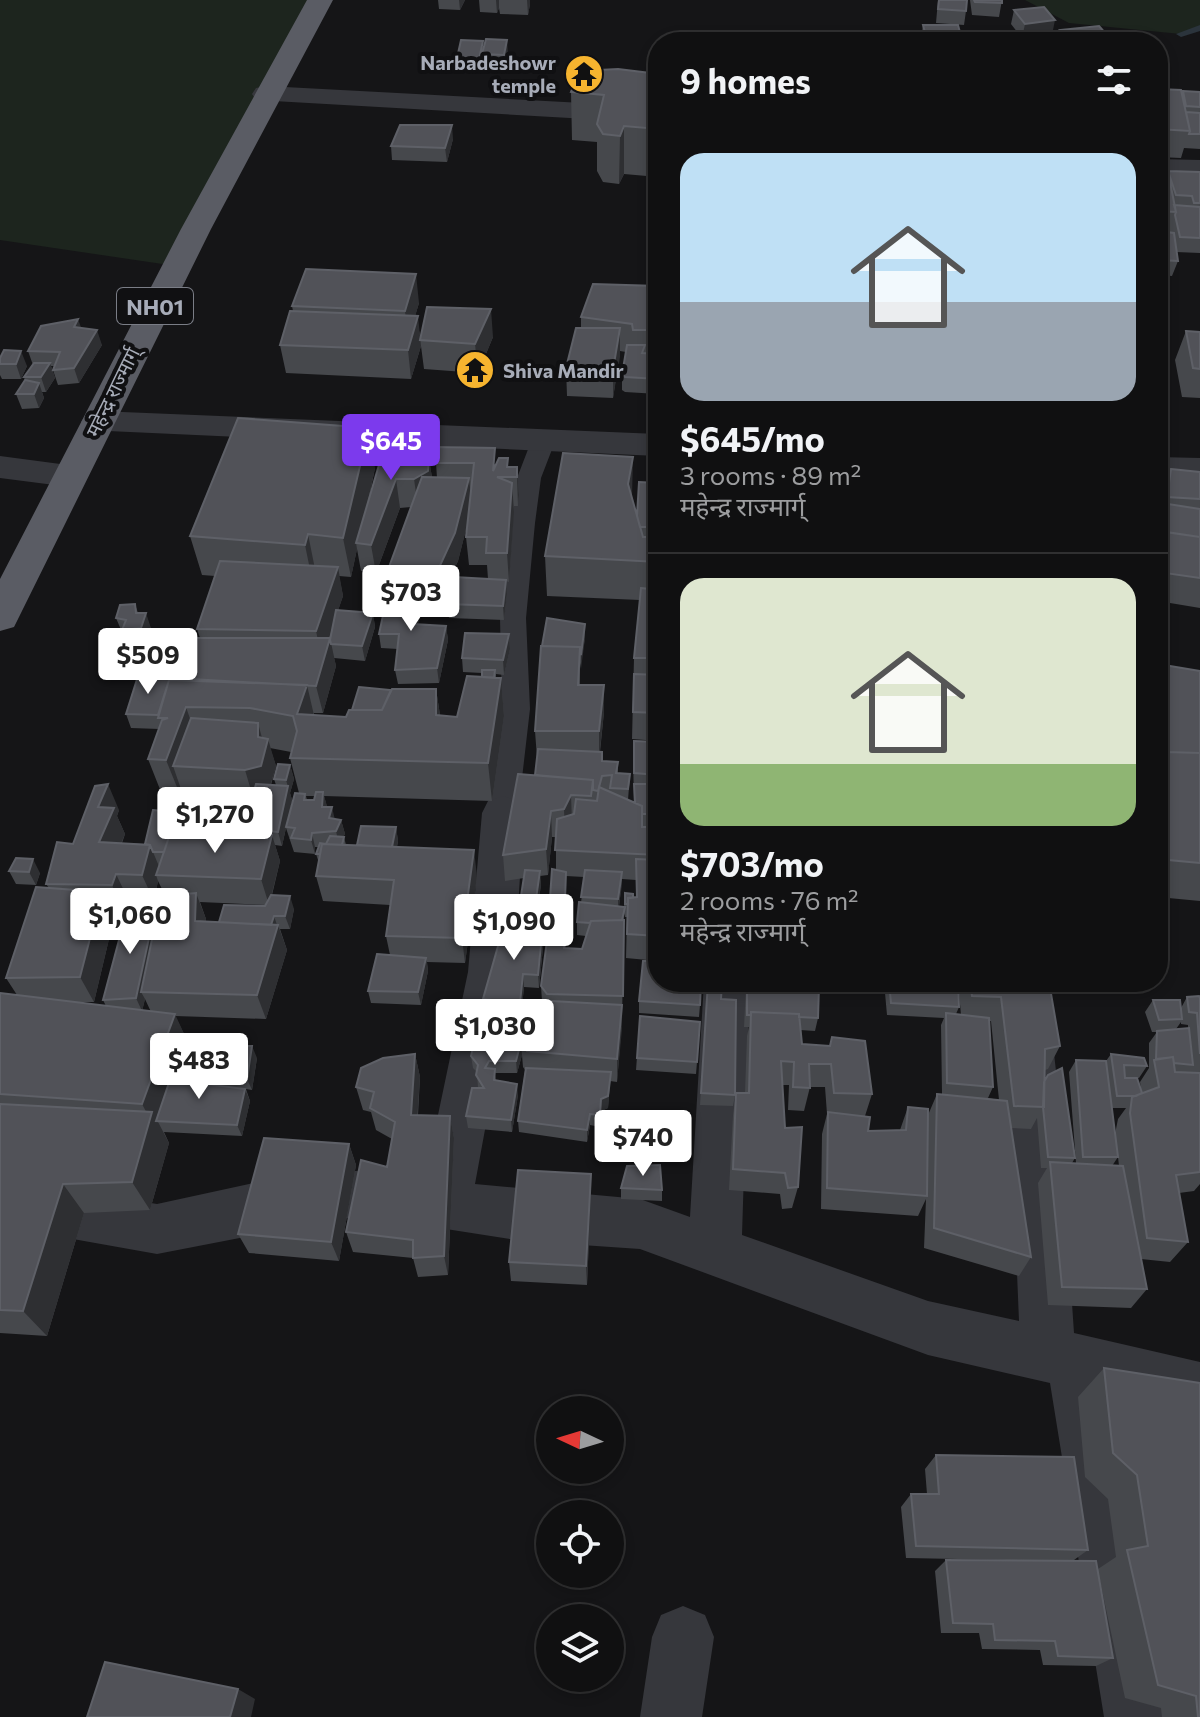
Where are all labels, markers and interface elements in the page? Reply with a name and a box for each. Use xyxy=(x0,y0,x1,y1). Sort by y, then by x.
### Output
place label: Narbadeshowr temple xyxy=(420,50,556,97)
temple icon: Narbadeshowr temple xyxy=(563,53,605,95)
icon: filters xyxy=(1092,58,1136,102)
text: 9 homes xyxy=(680,59,811,101)
icon: home xyxy=(836,205,980,349)
road number: NH01 xyxy=(117,288,193,324)
street label: महेन्द्र राज्मार्ग् xyxy=(80,341,147,441)
temple icon: Shiva Mandir xyxy=(454,349,496,391)
place label: Shiva Mandir xyxy=(503,358,624,382)
pin: $645 xyxy=(344,414,438,482)
text: $645/mo xyxy=(680,417,825,459)
text: $645 xyxy=(360,424,422,455)
text: 3 rooms · 89 m² xyxy=(680,459,861,490)
text: महेन्द्र राज्मार्ग् xyxy=(680,490,805,521)
pin: $703 xyxy=(364,565,458,633)
text: $703 xyxy=(380,575,442,606)
pin: $509 xyxy=(101,628,195,696)
icon: home xyxy=(836,630,980,774)
text: $509 xyxy=(116,638,180,669)
pin: $1,270 xyxy=(150,787,280,855)
text: $1,270 xyxy=(175,797,255,828)
text: $703/mo xyxy=(680,842,824,884)
text: 2 rooms · 76 m² xyxy=(680,884,859,915)
pin: $1,060 xyxy=(65,888,195,956)
pin: $1,090 xyxy=(449,894,579,962)
text: $1,060 xyxy=(88,898,172,929)
text: $1,090 xyxy=(472,904,556,935)
text: महेन्द्र राज्मार्ग् xyxy=(680,915,805,946)
pin: $1,030 xyxy=(430,999,560,1067)
text: $1,030 xyxy=(454,1009,536,1040)
pin: $483 xyxy=(152,1033,246,1101)
text: $483 xyxy=(168,1043,230,1074)
pin: $740 xyxy=(596,1110,690,1178)
text: $740 xyxy=(613,1120,673,1151)
north arrow xyxy=(536,1396,624,1484)
map controls xyxy=(536,1396,624,1692)
button: locate xyxy=(536,1500,624,1588)
button: layers xyxy=(536,1604,624,1692)

